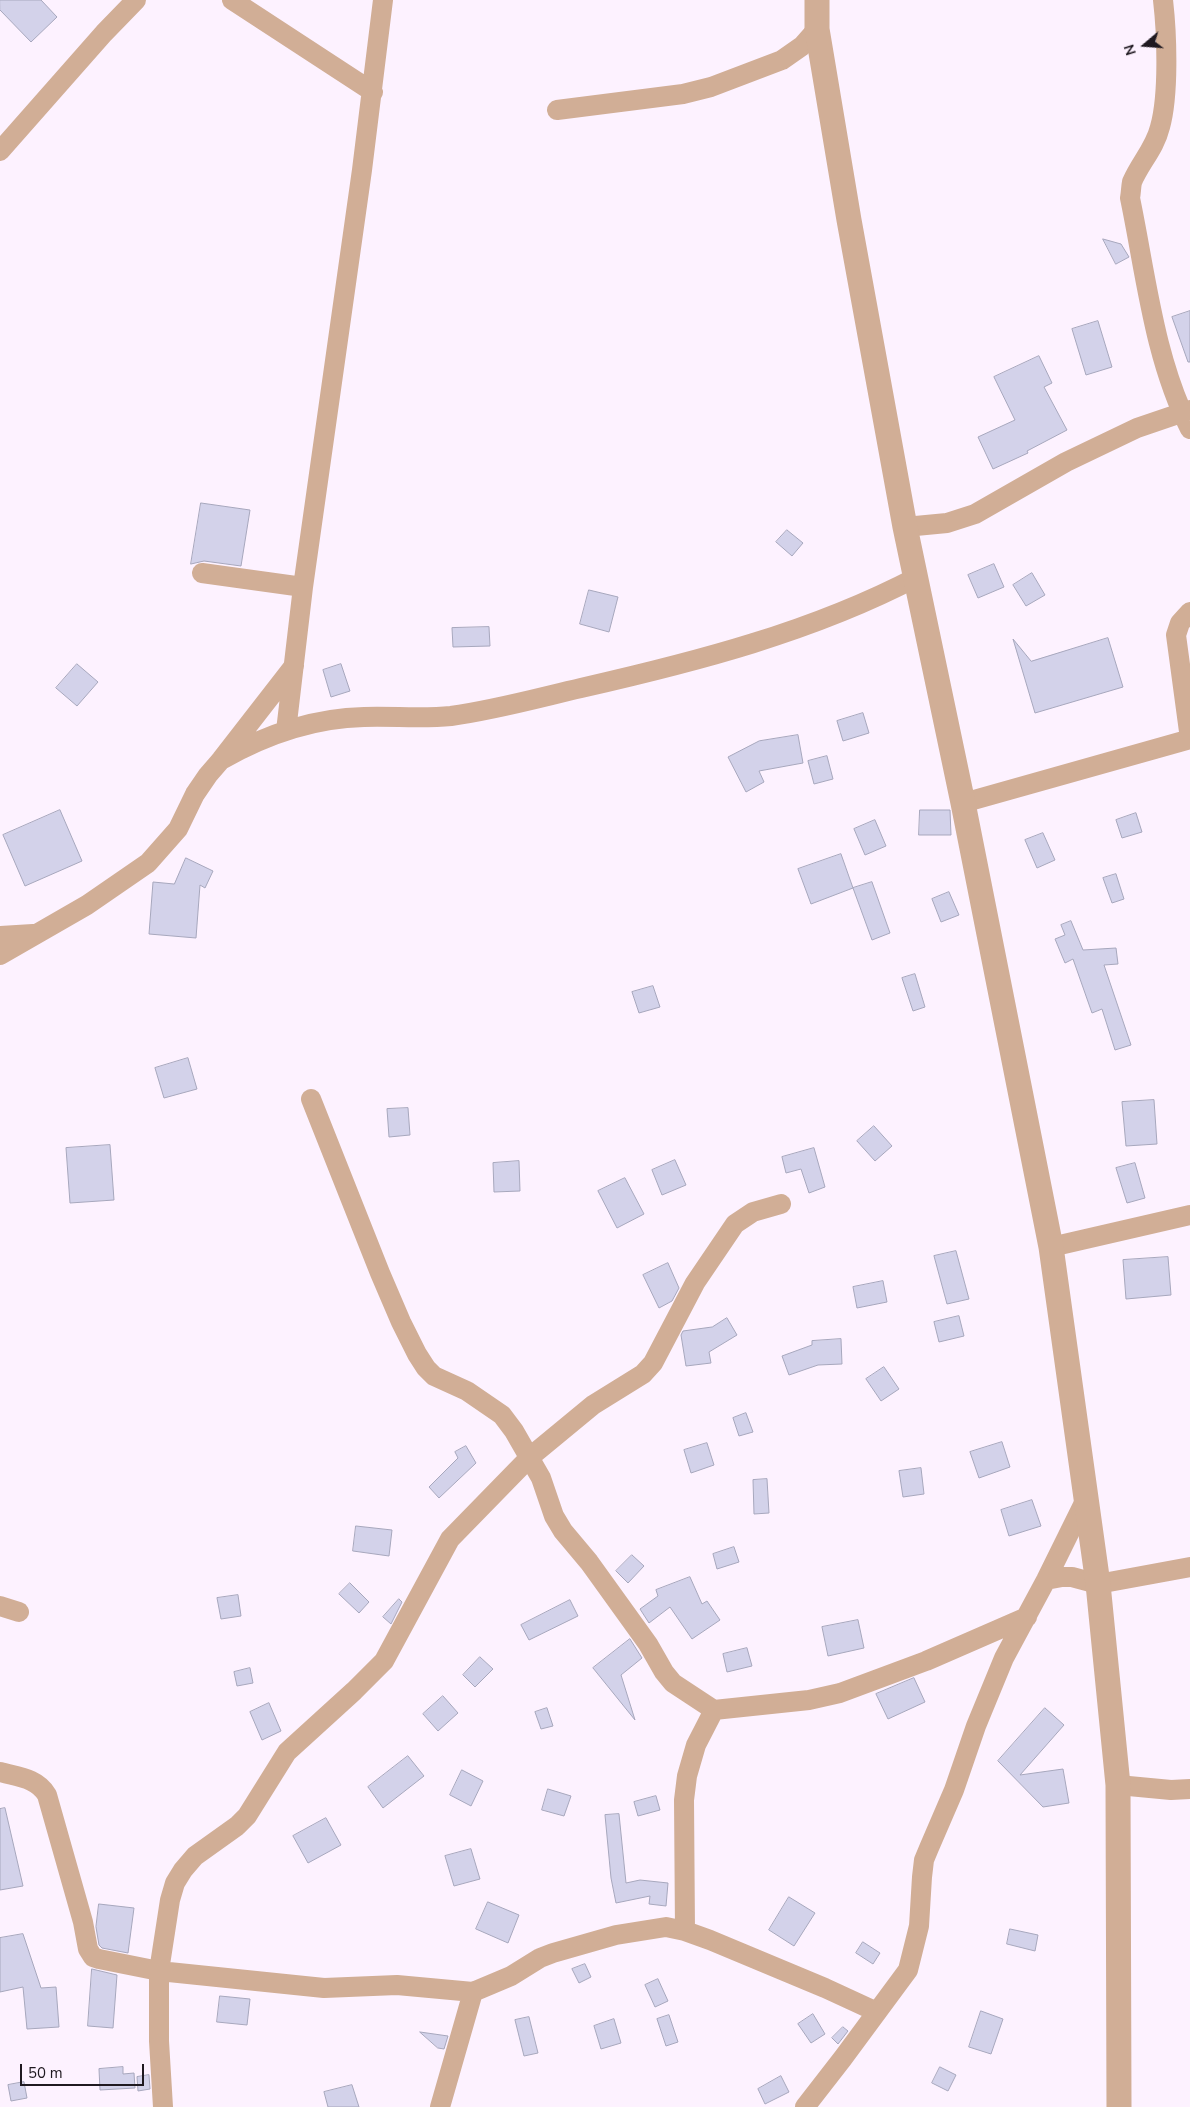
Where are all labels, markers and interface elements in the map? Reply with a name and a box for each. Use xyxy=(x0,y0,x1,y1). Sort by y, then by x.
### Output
north arrow xyxy=(1120,20,1170,70)
text: N xyxy=(1120,42,1141,58)
scale bar xyxy=(22,2054,146,2086)
text: 50 m xyxy=(28,2063,63,2083)

